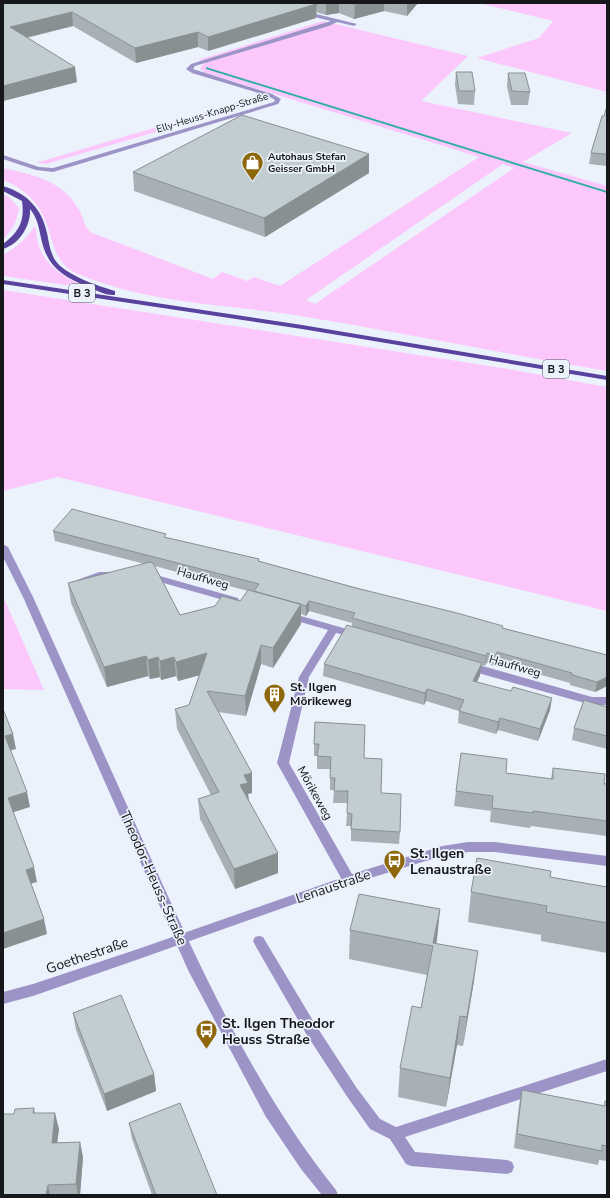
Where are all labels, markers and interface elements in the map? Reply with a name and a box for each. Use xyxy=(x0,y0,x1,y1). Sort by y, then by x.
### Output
street label: Elly-Heuss-Knapp-Straße xyxy=(155,89,270,137)
shop icon: Autohaus Stefan Geisser GmbH xyxy=(240,149,266,182)
place label: Autohaus Stefan Geisser GmbH xyxy=(268,150,346,176)
road number: B 3 xyxy=(69,284,95,302)
road number: B 3 xyxy=(543,360,569,378)
street label: Hauffweg xyxy=(175,563,231,593)
street label: Hauffweg xyxy=(487,651,543,681)
place label: St. Ilgen Mörikeweg xyxy=(290,679,352,709)
building icon: St. Ilgen Mörikeweg xyxy=(262,681,288,714)
street label: Mörikeweg xyxy=(294,763,336,823)
street label: Theodor-Heuss-Straße xyxy=(115,808,192,948)
place label: St. Ilgen Lenaustraße xyxy=(410,844,492,879)
bus stop icon: St. Ilgen Lenaustraße xyxy=(382,848,408,881)
street label: Lenaustraße xyxy=(293,865,373,908)
street label: Goethestraße xyxy=(44,933,131,978)
place label: St. Ilgen Theodor Heuss Straße xyxy=(222,1014,335,1049)
bus stop icon: St. Ilgen Theodor Heuss Straße xyxy=(194,1018,220,1051)

